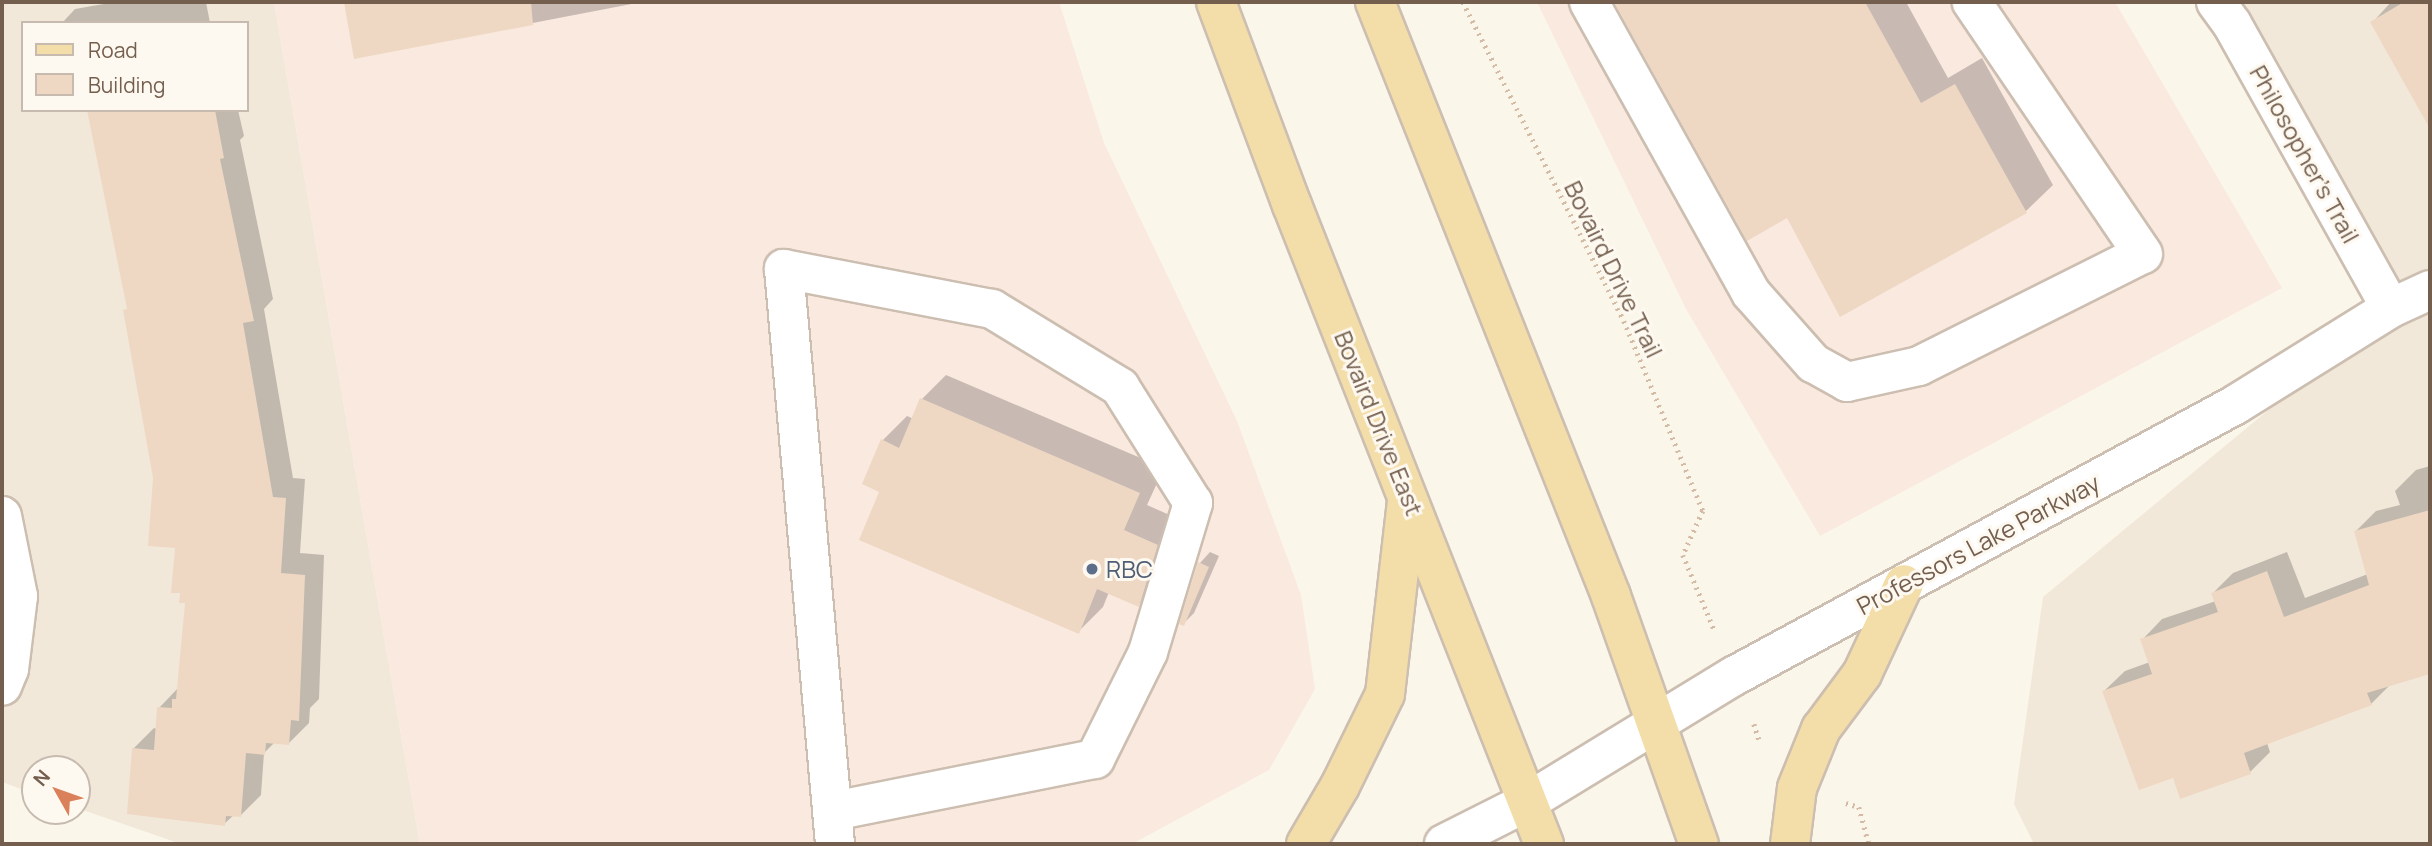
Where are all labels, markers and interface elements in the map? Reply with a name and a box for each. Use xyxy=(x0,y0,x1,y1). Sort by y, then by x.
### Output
legend xyxy=(21,21,248,112)
text: Road xyxy=(88,36,138,64)
street label: Philosopher's Trail xyxy=(2244,60,2366,248)
text: Building xyxy=(88,71,165,99)
street label: Bovaird Drive Trail xyxy=(1559,176,1669,362)
street label: Bovaird Drive East xyxy=(1329,327,1429,519)
street label: Professors Lake Parkway xyxy=(1852,468,2104,620)
place label: RBC xyxy=(1106,555,1153,583)
marker: RBC xyxy=(1084,561,1100,577)
north arrow xyxy=(21,755,91,825)
text: N xyxy=(27,764,56,791)

